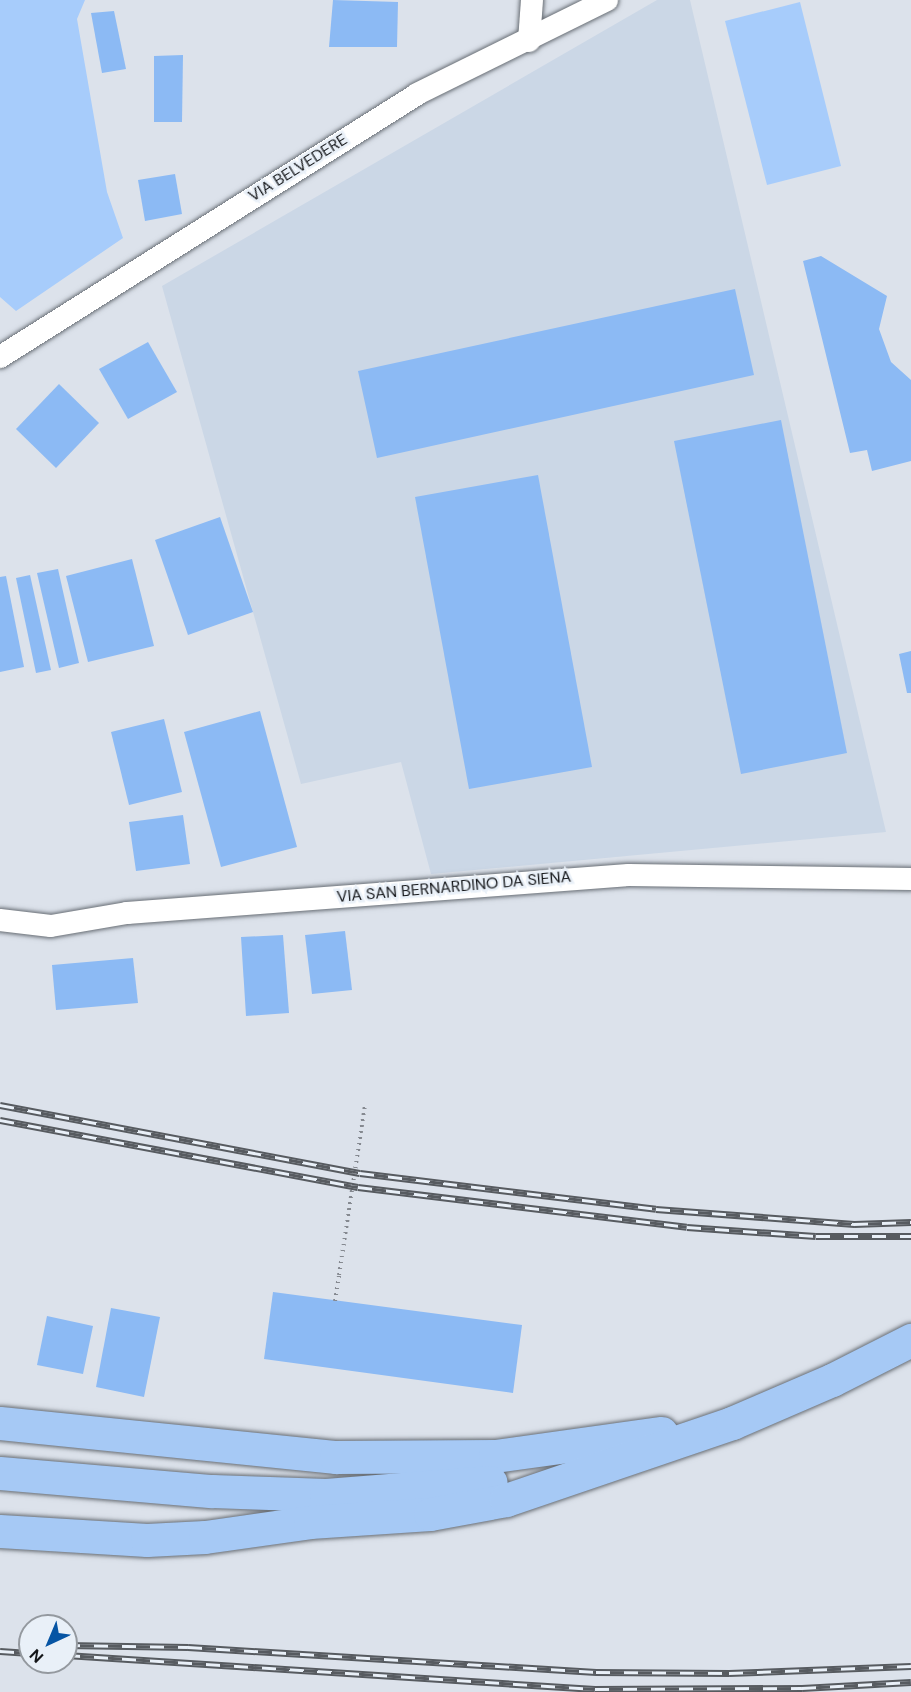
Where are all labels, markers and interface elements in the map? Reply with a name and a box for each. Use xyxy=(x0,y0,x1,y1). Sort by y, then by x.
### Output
street label: VIA BELVEDERE xyxy=(245,130,351,206)
street label: VIA SAN BERNARDINO DA SIENA xyxy=(336,867,572,907)
north arrow xyxy=(18,1614,78,1674)
text: N xyxy=(25,1644,48,1667)

